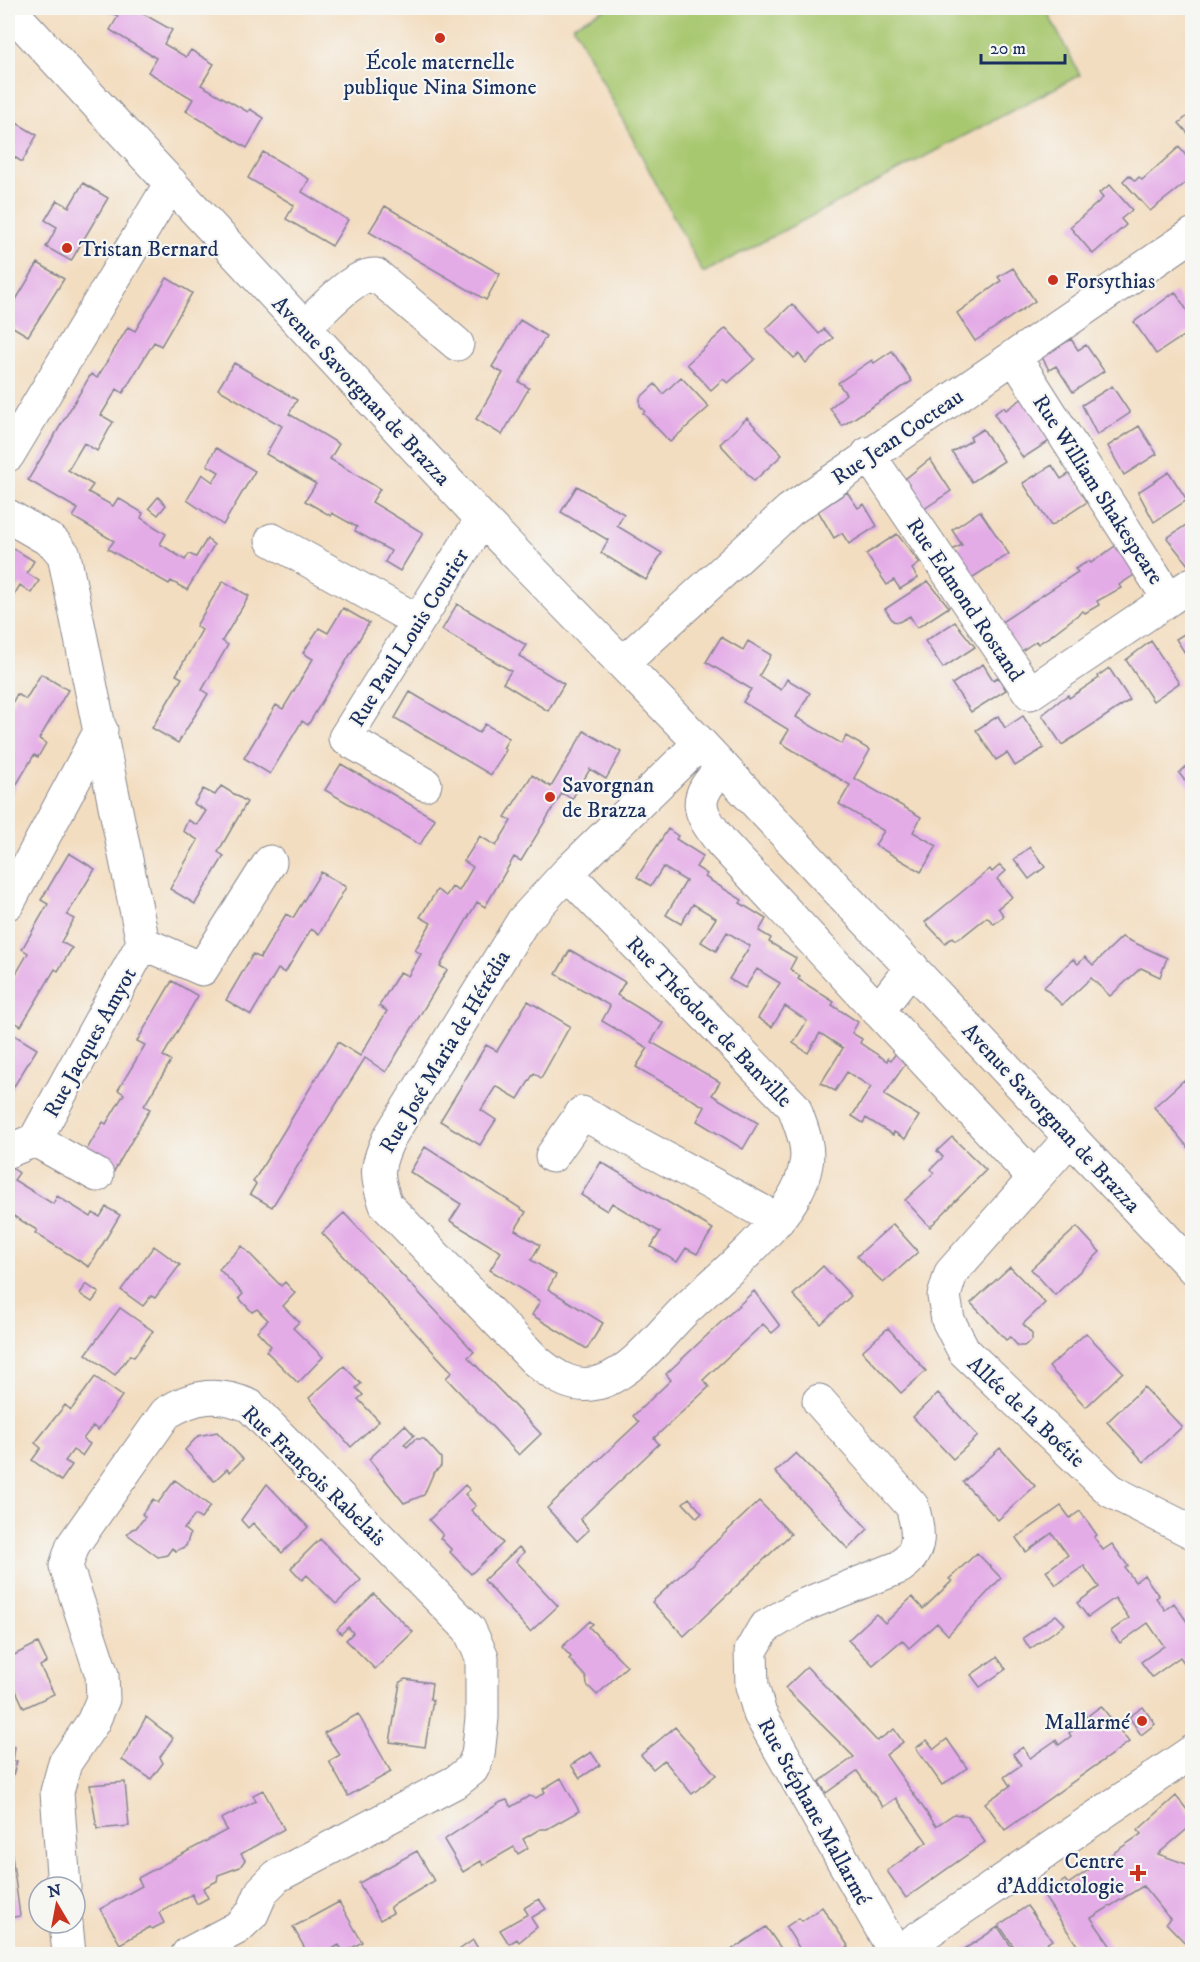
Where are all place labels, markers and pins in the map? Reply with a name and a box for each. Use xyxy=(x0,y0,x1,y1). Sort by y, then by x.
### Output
marker: École maternelle publique Nina Simone xyxy=(433,31,447,45)
place label: École maternelle publique Nina Simone xyxy=(342,49,537,101)
place label: Tristan Bernard xyxy=(79,236,218,263)
marker: Tristan Bernard xyxy=(60,241,74,255)
place label: Forsythias xyxy=(1065,268,1155,295)
marker: Forsythias xyxy=(1046,273,1060,287)
place label: Savorgnan de Brazza xyxy=(562,772,655,824)
marker: Savorgnan de Brazza xyxy=(543,790,557,804)
place label: Mallarmé xyxy=(1044,1709,1130,1736)
marker: Mallarmé xyxy=(1135,1714,1149,1728)
place label: Centre d'Addictologie xyxy=(997,1848,1124,1900)
marker: Centre d'Addictologie xyxy=(1129,1864,1147,1882)

